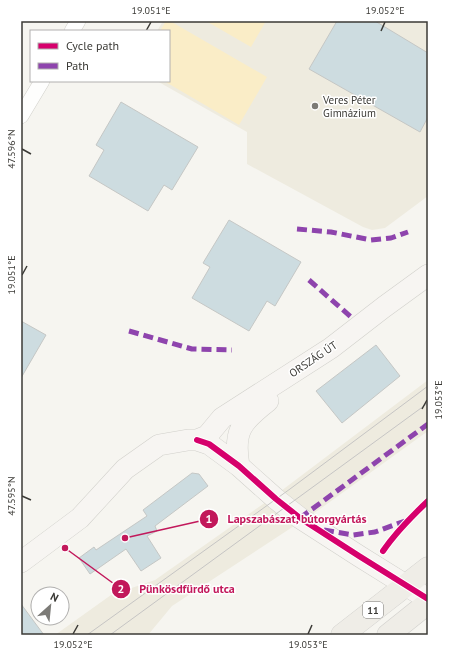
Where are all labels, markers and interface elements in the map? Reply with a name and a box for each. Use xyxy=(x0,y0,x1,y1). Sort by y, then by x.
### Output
text: 19.051°E xyxy=(132,4,171,17)
text: 19.052°E xyxy=(366,4,405,17)
legend xyxy=(30,30,170,82)
text: Cycle path xyxy=(66,38,119,53)
text: Path xyxy=(66,58,89,73)
place label: Veres Péter Gimnázium xyxy=(322,93,376,120)
marker: Veres Péter Gimnázium xyxy=(310,101,320,111)
text: 47.596°N xyxy=(5,129,18,169)
text: 19.051°E xyxy=(5,256,18,295)
street label: ORSZÁG ÚT xyxy=(286,338,340,380)
text: 19.053°E xyxy=(432,381,445,420)
text: 47.595°N xyxy=(5,476,18,516)
callout: Lapszabászat, bútorgyártás xyxy=(199,507,375,531)
text: 1 xyxy=(206,511,212,526)
text: Lapszabászat, bútorgyártás xyxy=(228,511,367,526)
callout: Pünkösdfürdő utca xyxy=(111,577,243,601)
text: 2 xyxy=(118,581,124,596)
text: Pünkösdfürdő utca xyxy=(139,581,235,596)
north arrow xyxy=(30,586,70,626)
text: N xyxy=(48,589,61,605)
road number: 11 xyxy=(363,602,383,618)
text: 19.052°E xyxy=(54,638,93,651)
text: 19.053°E xyxy=(289,638,328,651)

